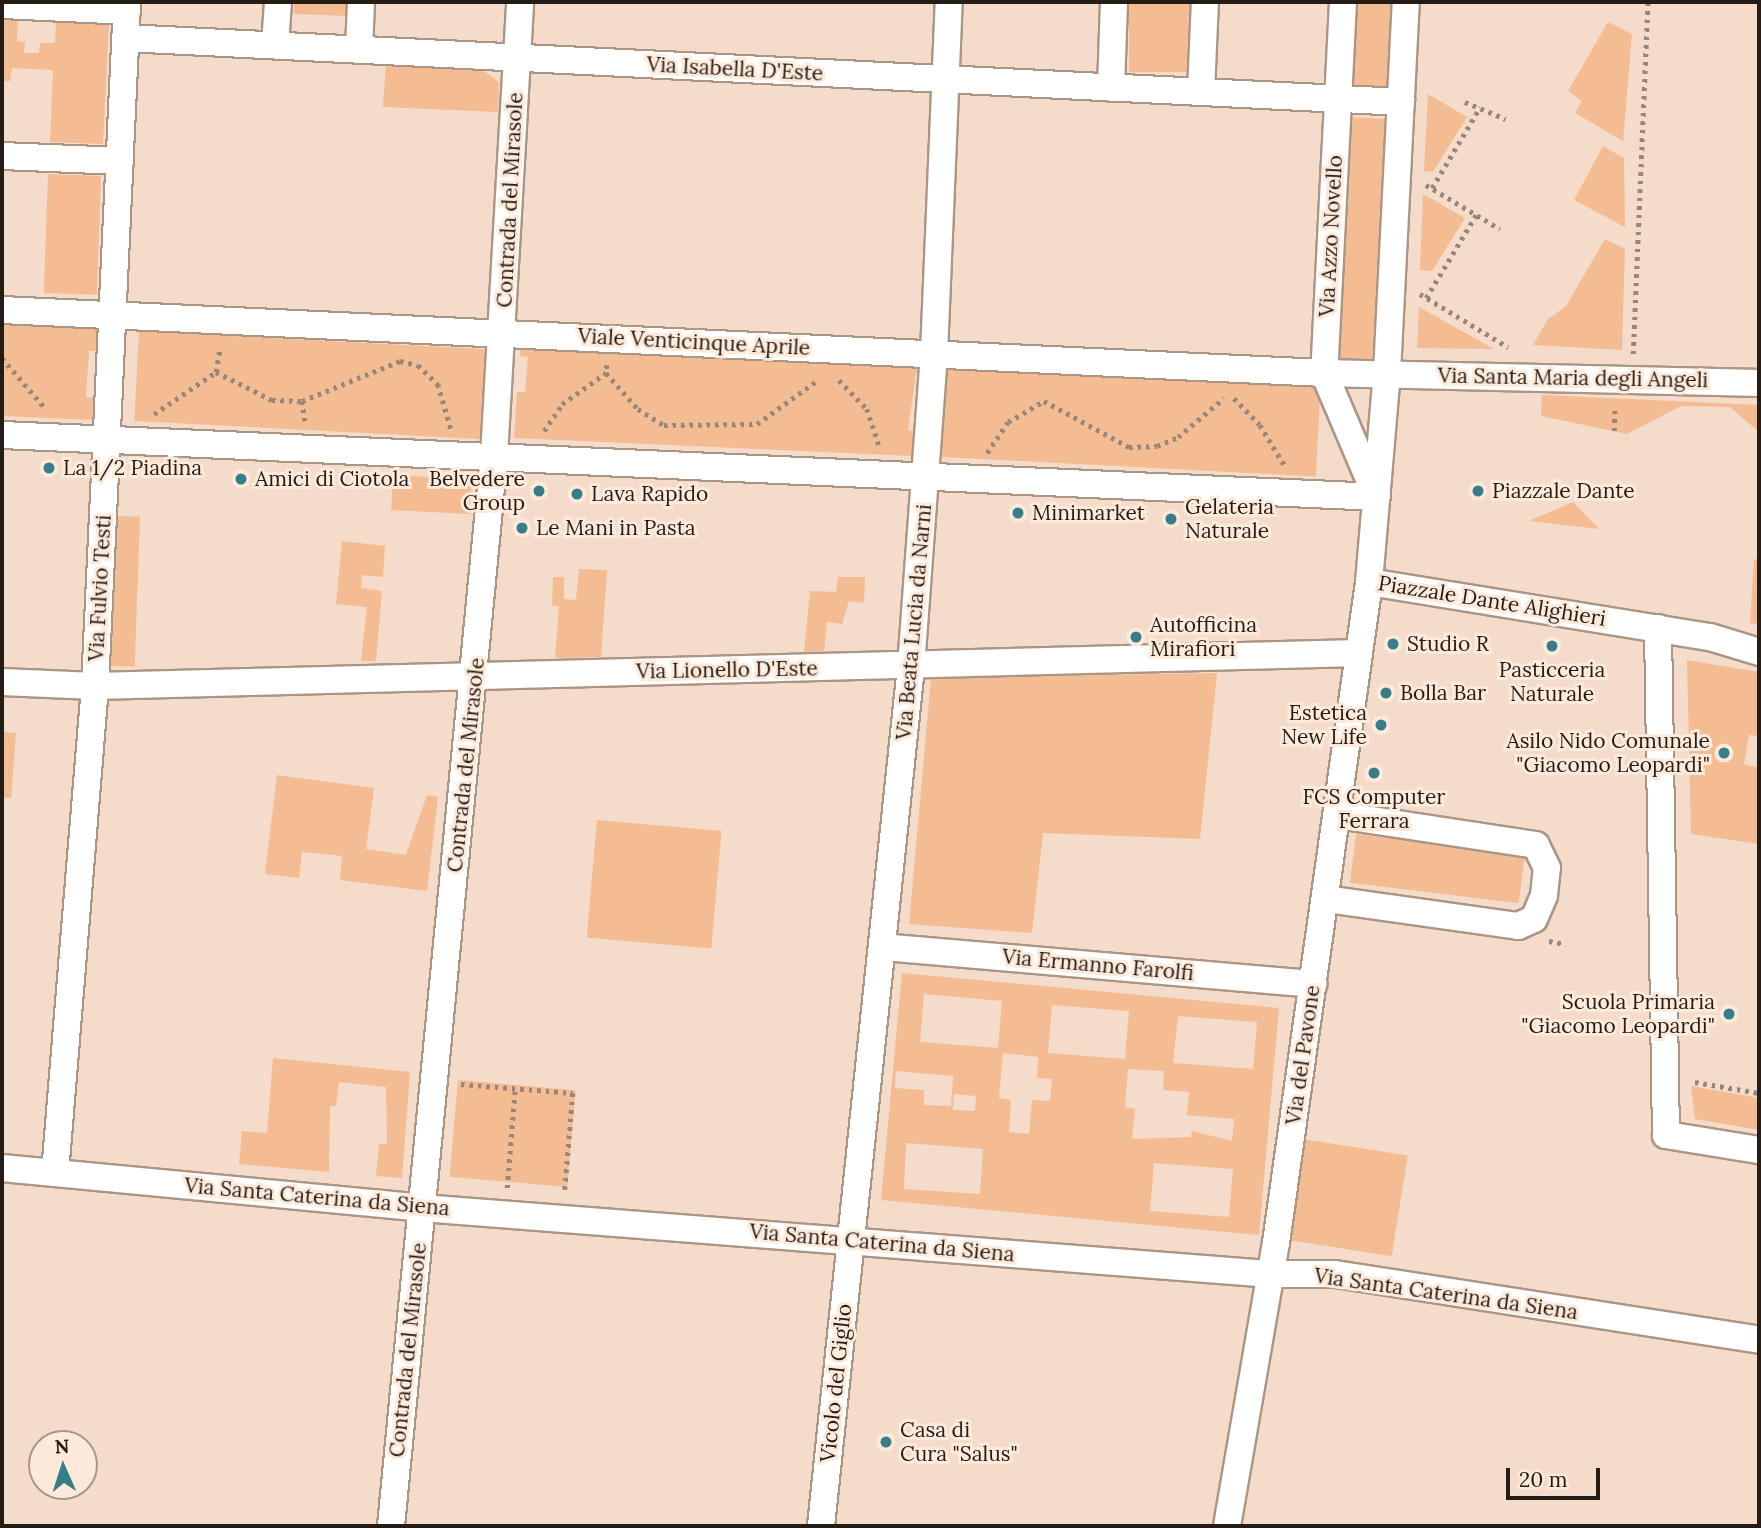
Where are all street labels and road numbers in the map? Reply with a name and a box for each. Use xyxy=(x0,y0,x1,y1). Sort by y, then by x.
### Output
street label: Via Isabella D'Este xyxy=(646,52,824,86)
street label: Contrada del Mirasole xyxy=(492,92,528,308)
street label: Via Azzo Novello xyxy=(1314,154,1348,318)
street label: Viale Venticinque Aprile xyxy=(577,323,811,361)
street label: Via Santa Maria degli Angeli xyxy=(1438,363,1708,393)
street label: Via Beata Lucia da Narni xyxy=(891,503,937,741)
street label: Via Fulvio Testi xyxy=(84,514,116,662)
street label: Piazzale Dante Alighieri xyxy=(1376,571,1608,631)
street label: Contrada del Mirasole xyxy=(442,656,490,874)
street label: Via Lionello D'Este xyxy=(636,656,818,684)
street label: Via Ermanno Farolfi xyxy=(1001,944,1195,986)
street label: Via del Pavone xyxy=(1281,983,1325,1127)
street label: Via Santa Caterina da Siena xyxy=(183,1173,451,1221)
street label: Via Santa Caterina da Siena xyxy=(748,1219,1016,1267)
street label: Contrada del Mirasole xyxy=(384,1241,432,1459)
street label: Via Santa Caterina da Siena xyxy=(1313,1263,1579,1325)
street label: Vicolo del Giglio xyxy=(815,1302,857,1464)

